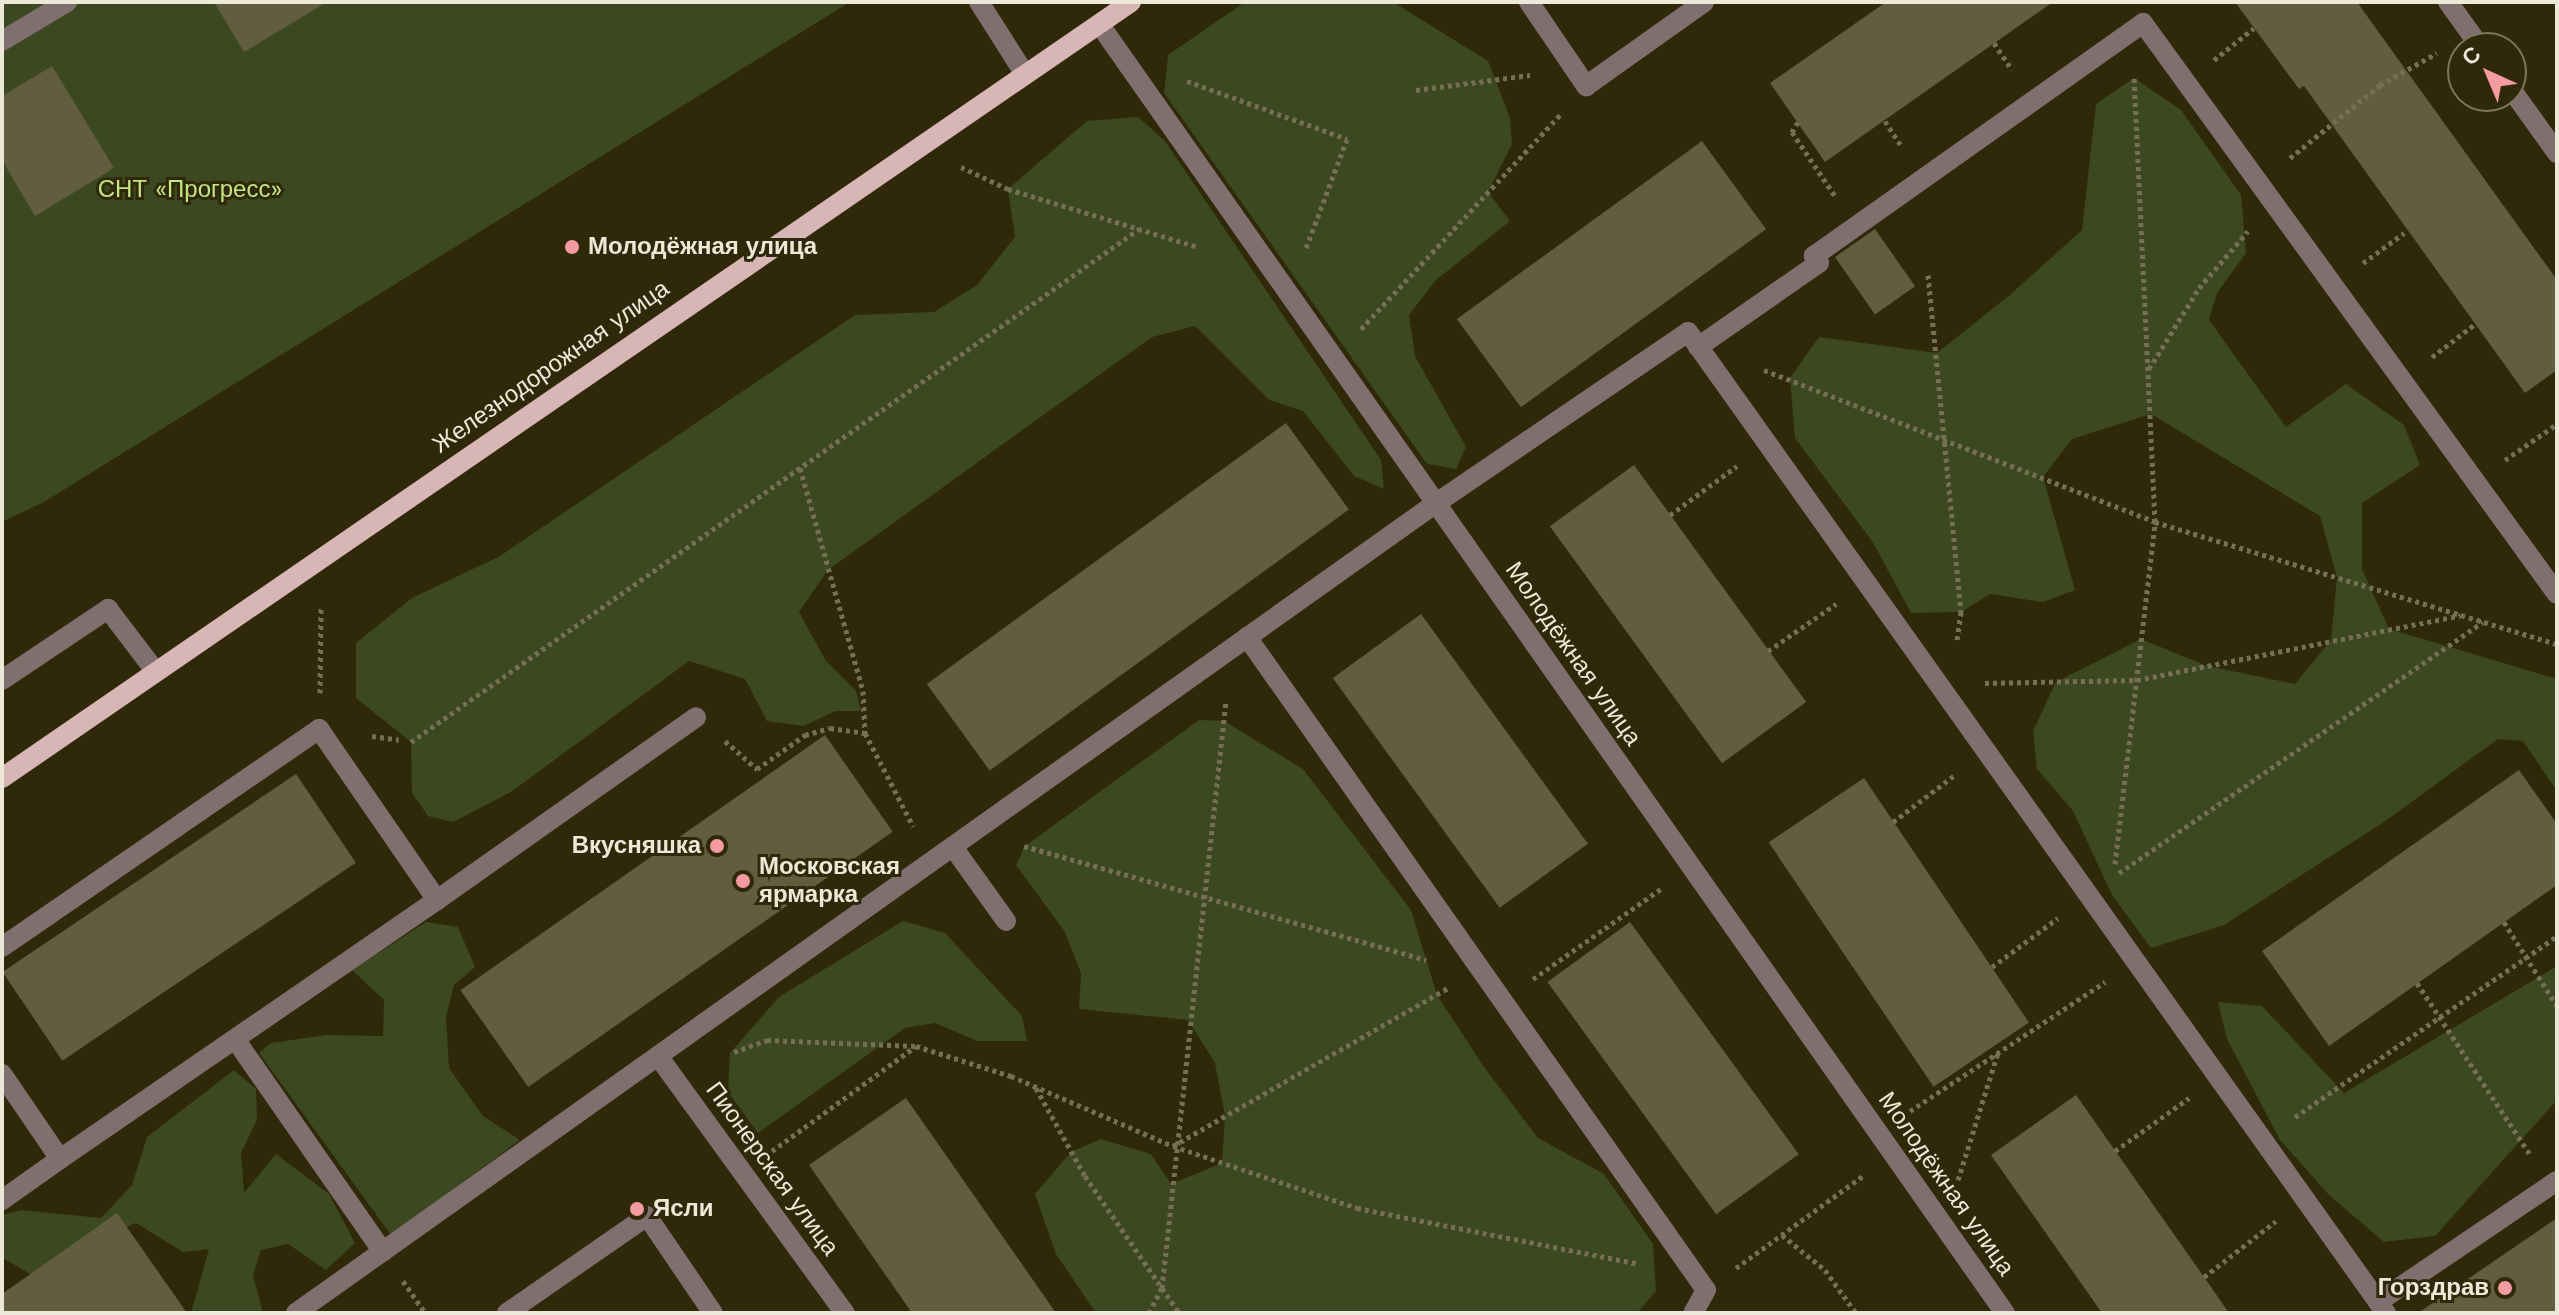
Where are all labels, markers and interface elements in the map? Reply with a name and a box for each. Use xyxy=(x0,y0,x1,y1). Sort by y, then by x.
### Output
north arrow xyxy=(2447,32,2527,112)
text: С xyxy=(2457,41,2486,70)
park label: СНТ «Прогресс» xyxy=(98,176,282,204)
place label: Молодёжная улица xyxy=(588,233,817,261)
marker: Молодёжная улица xyxy=(563,238,581,256)
street label: Железнодорожная улица xyxy=(427,274,675,460)
street label: Молодёжная улица xyxy=(1499,557,1647,751)
place label: Вкусняшка xyxy=(572,832,701,860)
marker: Вкусняшка xyxy=(708,837,726,855)
place label: Московская ярмарка xyxy=(759,853,900,909)
marker: Московская ярмарка xyxy=(734,872,752,890)
street label: Пионерская улица xyxy=(699,1077,845,1261)
street label: Молодёжная улица xyxy=(1872,1087,2020,1281)
place label: Ясли xyxy=(653,1195,714,1223)
marker: Ясли xyxy=(628,1200,646,1218)
place label: Горздрав xyxy=(2378,1274,2489,1302)
marker: Горздрав xyxy=(2496,1279,2514,1297)

